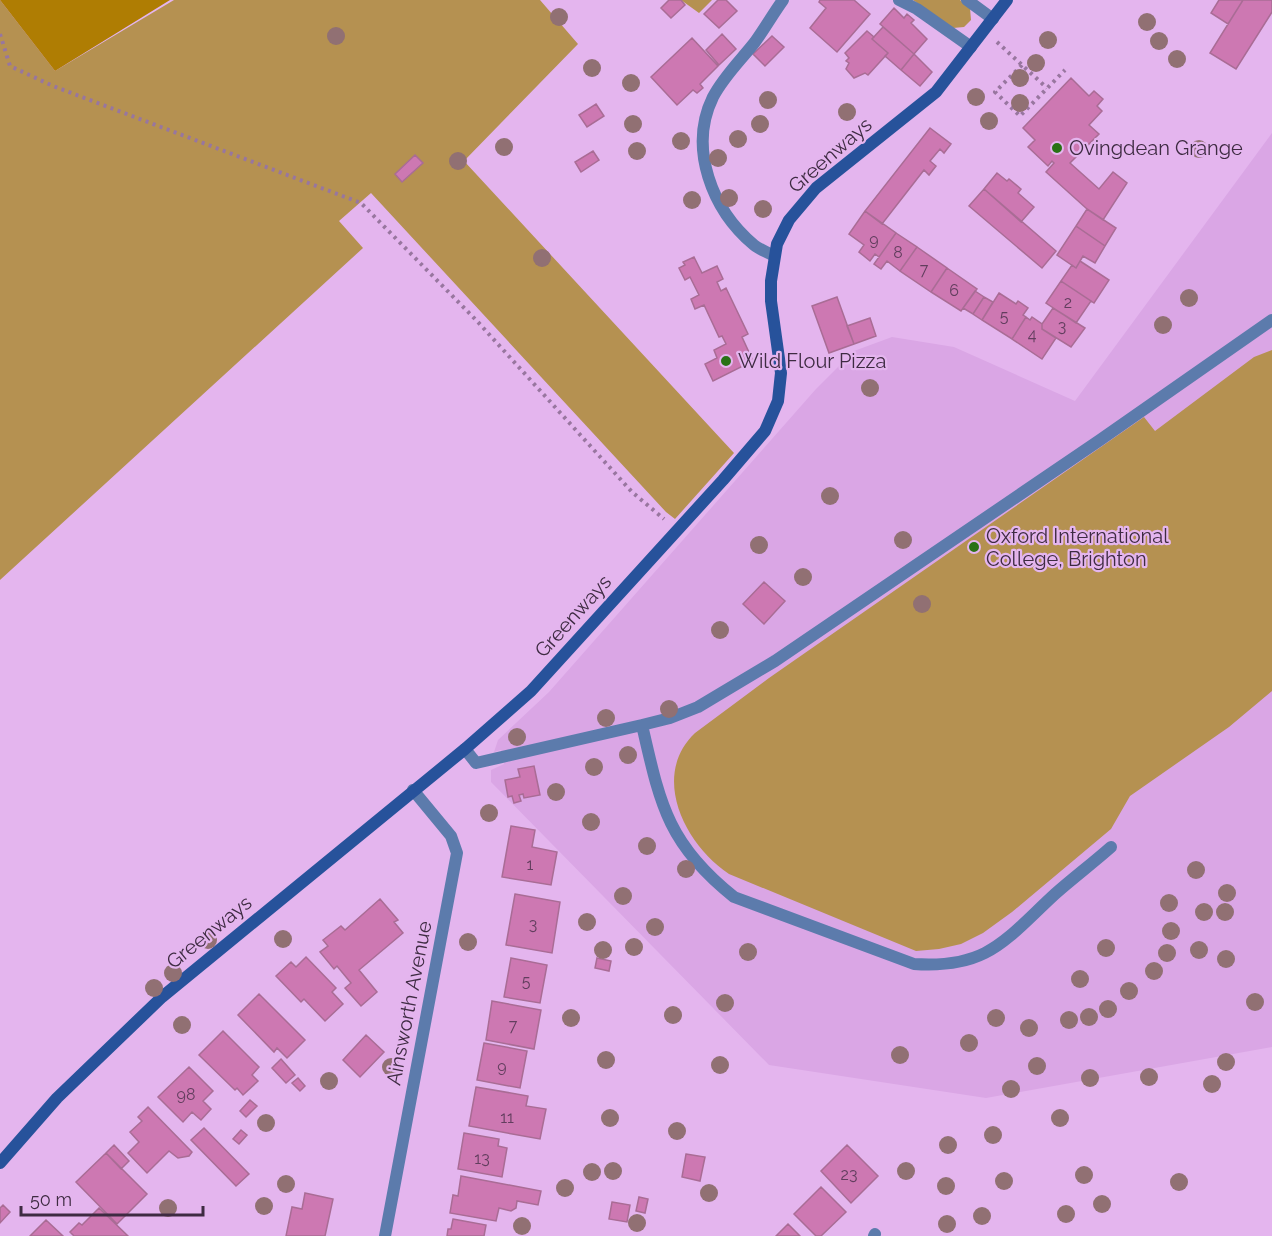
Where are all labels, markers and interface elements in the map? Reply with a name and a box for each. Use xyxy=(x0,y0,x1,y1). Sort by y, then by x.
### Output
street label: Greenways xyxy=(783,112,877,198)
place label: Ovingdean Grange xyxy=(1069,136,1243,160)
marker: Ovingdean Grange xyxy=(1050,141,1064,155)
house number: 9 xyxy=(869,230,879,249)
house number: 8 xyxy=(893,243,903,262)
house number: 7 xyxy=(920,260,929,279)
house number: 6 xyxy=(949,281,959,300)
house number: 2 xyxy=(1064,293,1072,312)
house number: 5 xyxy=(1000,307,1009,326)
house number: 3 xyxy=(1058,317,1066,336)
house number: 4 xyxy=(1028,325,1037,344)
place label: Wild Flour Pizza xyxy=(738,349,886,373)
marker: Wild Flour Pizza xyxy=(719,354,733,368)
place label: Oxford International College, Brighton xyxy=(986,524,1169,571)
marker: Oxford International College, Brighton xyxy=(967,540,981,554)
street label: Greenways xyxy=(530,570,616,662)
house number: 1 xyxy=(527,855,534,874)
street label: Greenways xyxy=(162,890,256,974)
house number: 3 xyxy=(529,915,537,934)
street label: Ainsworth Avenue xyxy=(381,919,437,1087)
house number: 5 xyxy=(522,972,531,991)
house number: 7 xyxy=(509,1016,518,1035)
house number: 9 xyxy=(497,1057,507,1076)
house number: 98 xyxy=(177,1085,195,1104)
house number: 11 xyxy=(500,1108,514,1127)
house number: 13 xyxy=(474,1149,490,1168)
house number: 23 xyxy=(841,1165,857,1184)
scale bar xyxy=(21,1179,202,1217)
text: 50 m xyxy=(30,1189,72,1210)

